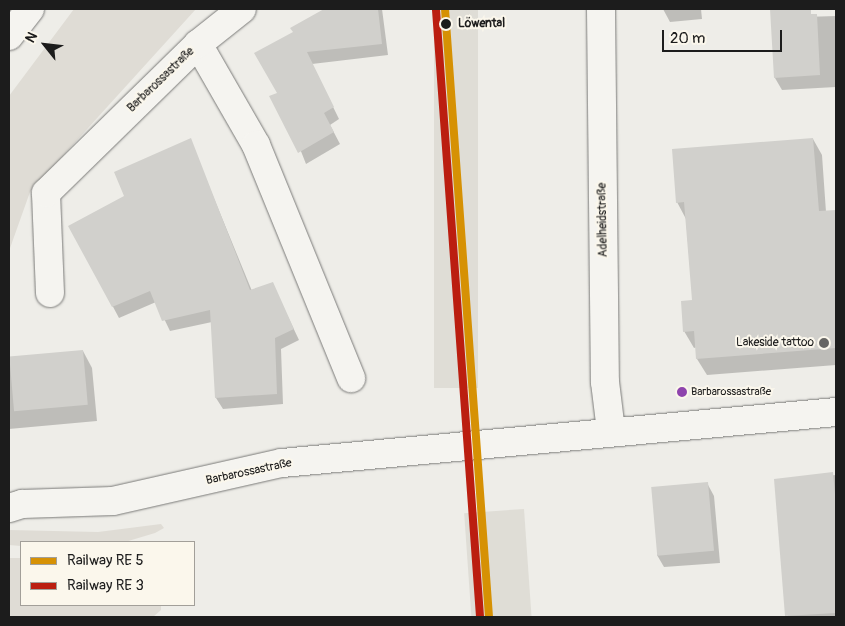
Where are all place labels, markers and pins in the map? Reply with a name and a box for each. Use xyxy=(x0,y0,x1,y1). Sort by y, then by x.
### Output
marker: Löwental xyxy=(437,15,455,33)
place label: Löwental xyxy=(458,17,505,31)
place label: Lakeside tattoo xyxy=(736,336,814,350)
marker: Lakeside tattoo xyxy=(818,337,830,349)
place label: Barbarossastraße xyxy=(691,385,771,399)
marker: Barbarossastraße xyxy=(677,387,687,397)

